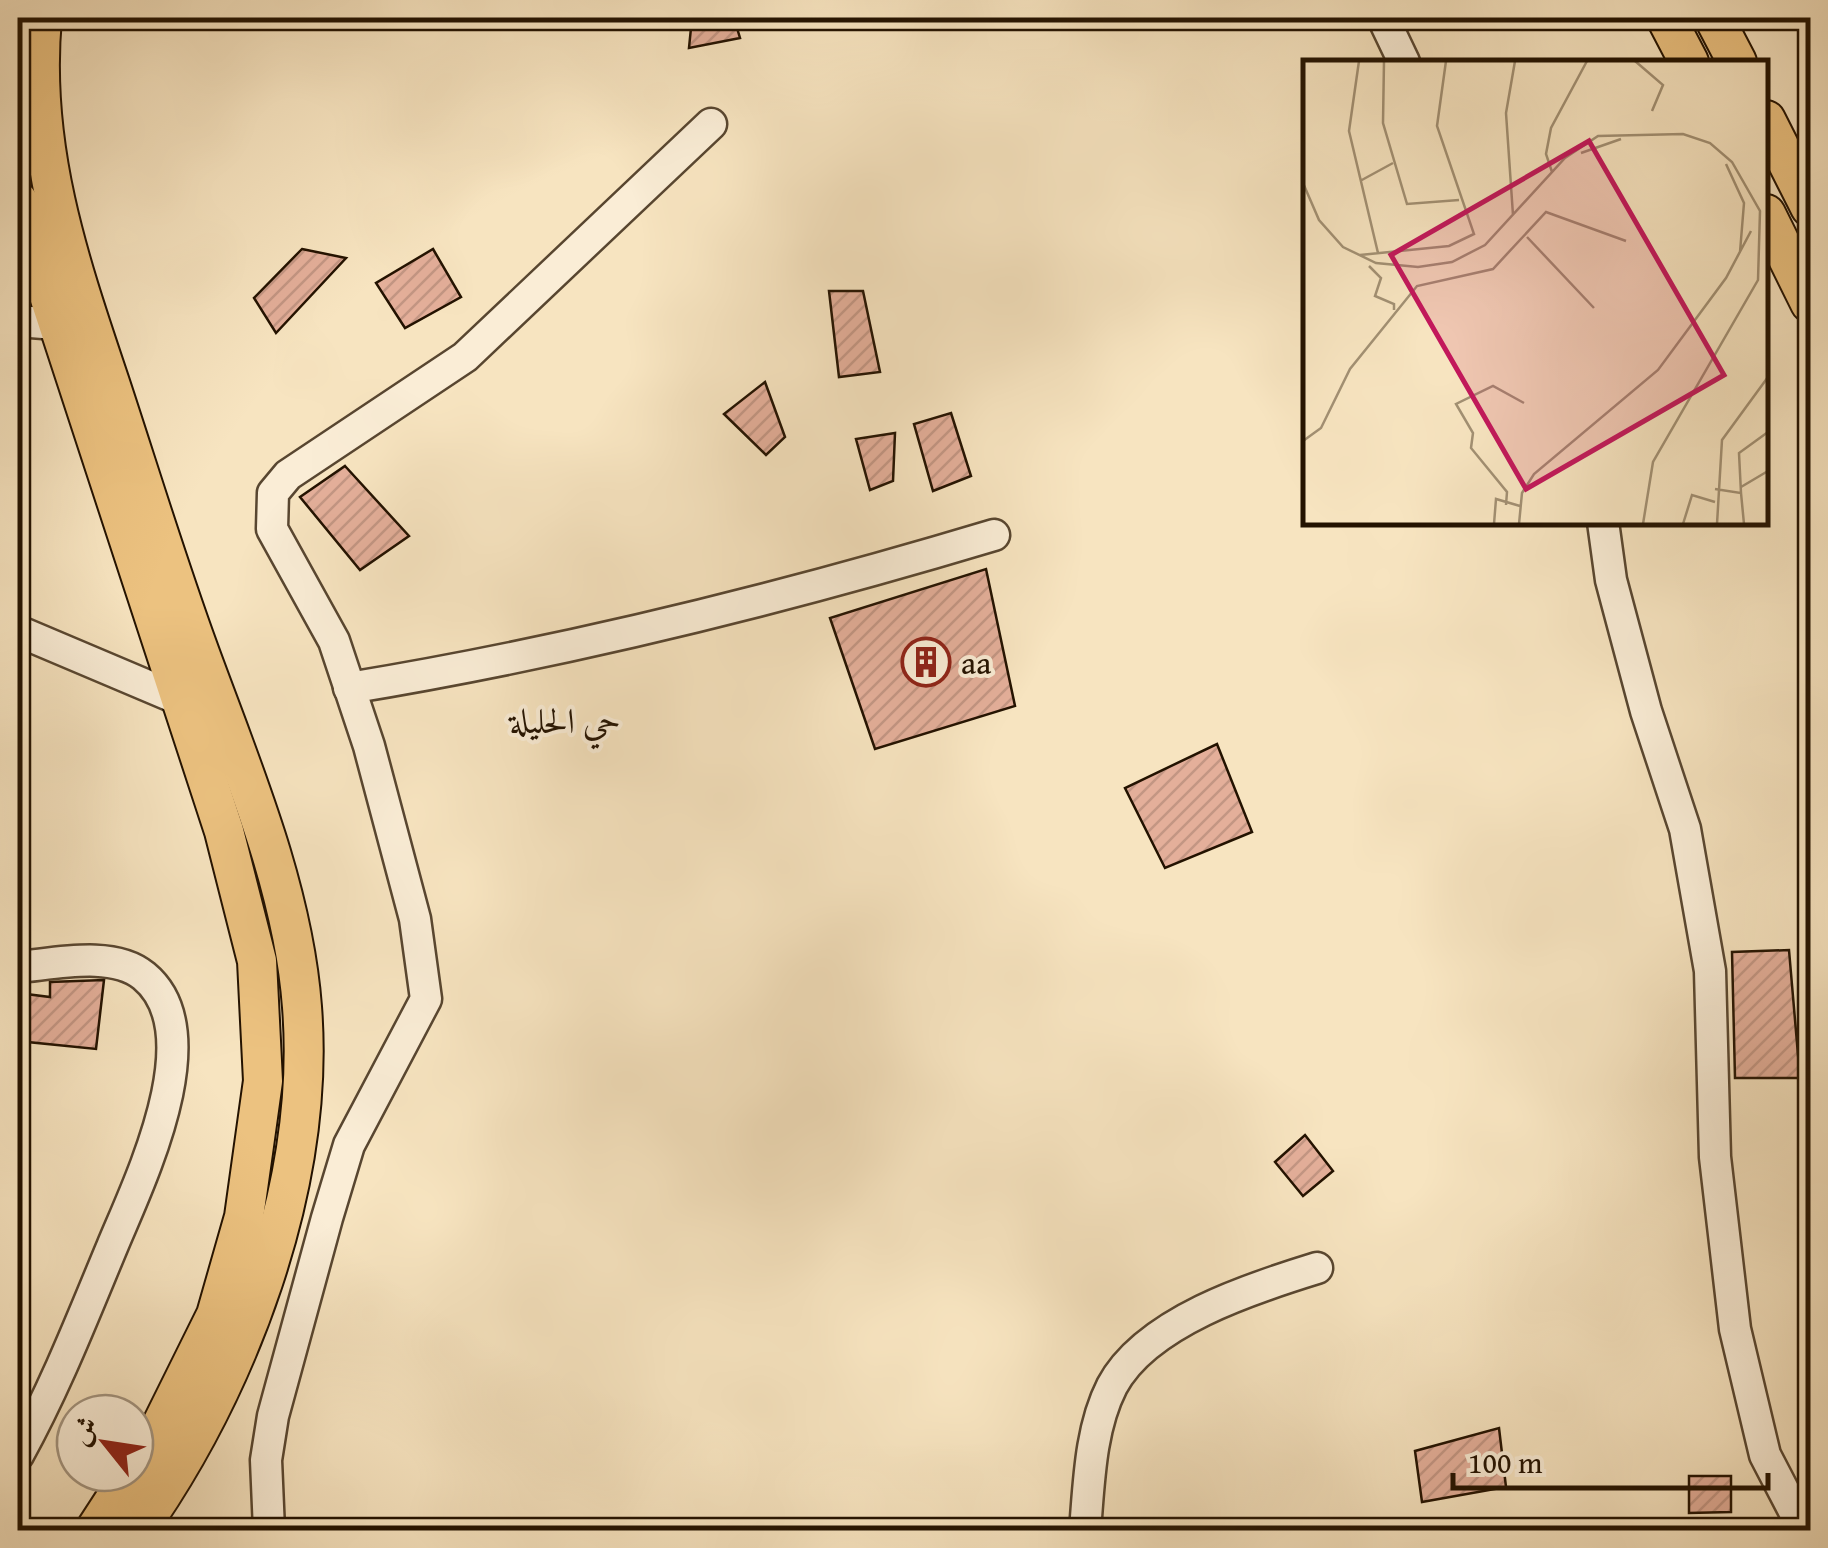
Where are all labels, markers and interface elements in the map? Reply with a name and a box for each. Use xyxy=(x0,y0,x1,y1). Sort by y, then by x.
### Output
inset map xyxy=(1303,60,1768,525)
building icon: aa xyxy=(900,636,952,688)
place label: aa xyxy=(961,639,991,686)
district label: حي الحليلة xyxy=(507,695,621,750)
north arrow xyxy=(55,1393,155,1493)
text: ش xyxy=(58,1408,108,1453)
scale bar xyxy=(1453,1428,1768,1490)
text: 100 m xyxy=(1468,1440,1543,1484)

